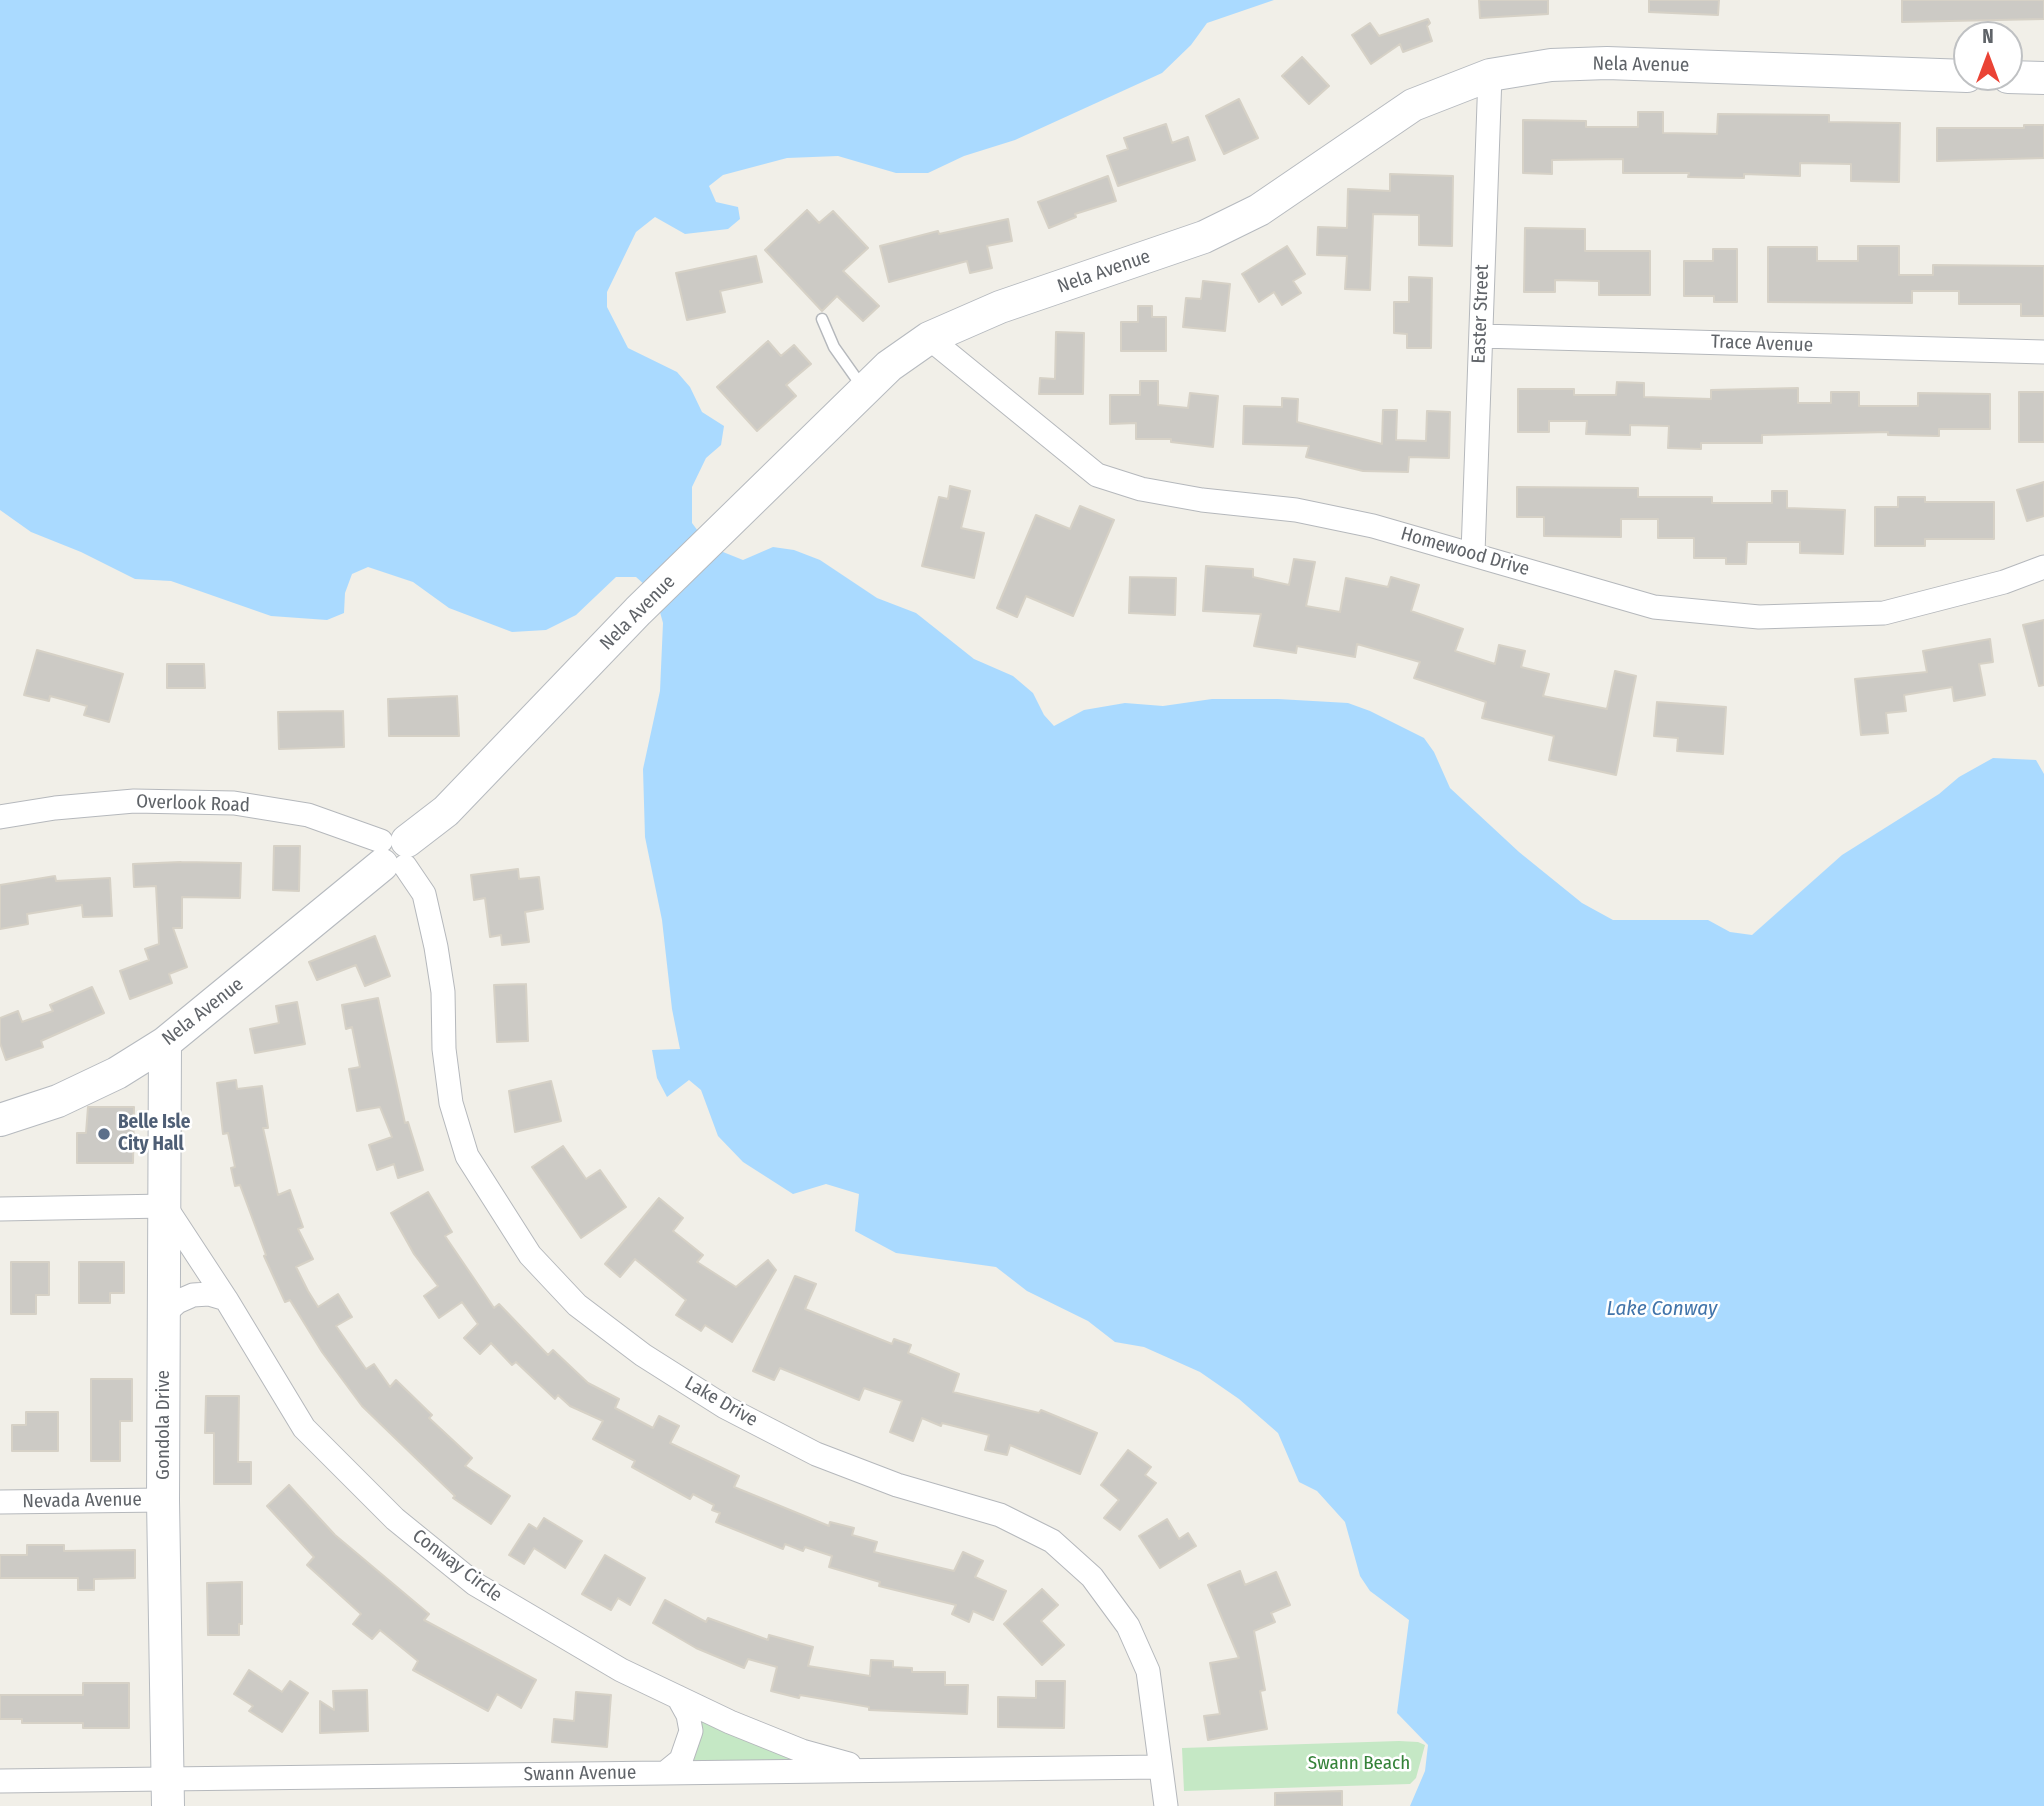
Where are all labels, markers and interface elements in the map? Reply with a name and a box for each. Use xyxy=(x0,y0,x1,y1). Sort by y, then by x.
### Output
north arrow xyxy=(1953,21,2023,91)
text: N xyxy=(1982,25,1994,48)
street label: Nela Avenue xyxy=(1592,53,1690,77)
street label: Nela Avenue xyxy=(1055,245,1153,299)
street label: Easter Street xyxy=(1468,264,1494,364)
street label: Trace Avenue xyxy=(1710,331,1814,357)
street label: Homewood Drive xyxy=(1398,523,1532,581)
street label: Nela Avenue xyxy=(596,571,680,655)
street label: Overlook Road xyxy=(136,791,250,817)
street label: Nela Avenue xyxy=(158,973,248,1051)
place label: Belle Isle City Hall xyxy=(118,1112,190,1156)
marker: Belle Isle City Hall xyxy=(96,1126,112,1142)
water label: Lake Conway xyxy=(1607,1296,1717,1322)
street label: Gondola Drive xyxy=(153,1370,175,1480)
street label: Lake Drive xyxy=(681,1372,761,1432)
street label: Nevada Avenue xyxy=(22,1489,142,1513)
street label: Conway Circle xyxy=(408,1525,506,1607)
park label: Swann Beach xyxy=(1308,1753,1410,1775)
street label: Swann Avenue xyxy=(524,1762,636,1786)

